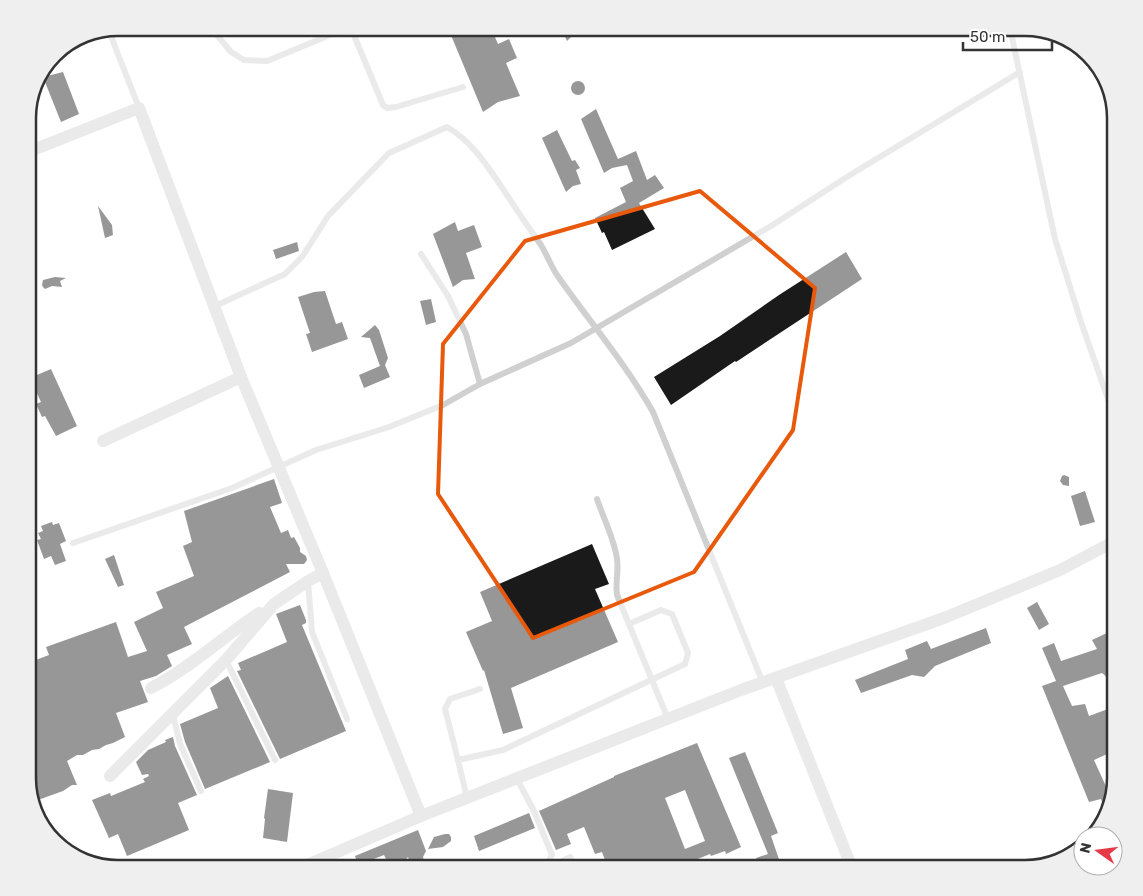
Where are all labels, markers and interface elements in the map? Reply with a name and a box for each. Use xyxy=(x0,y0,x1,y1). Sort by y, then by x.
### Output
scale bar xyxy=(963,20,1052,52)
text: 50 m xyxy=(970,28,1005,46)
north arrow xyxy=(1073,826,1123,876)
text: N xyxy=(1076,841,1095,855)

